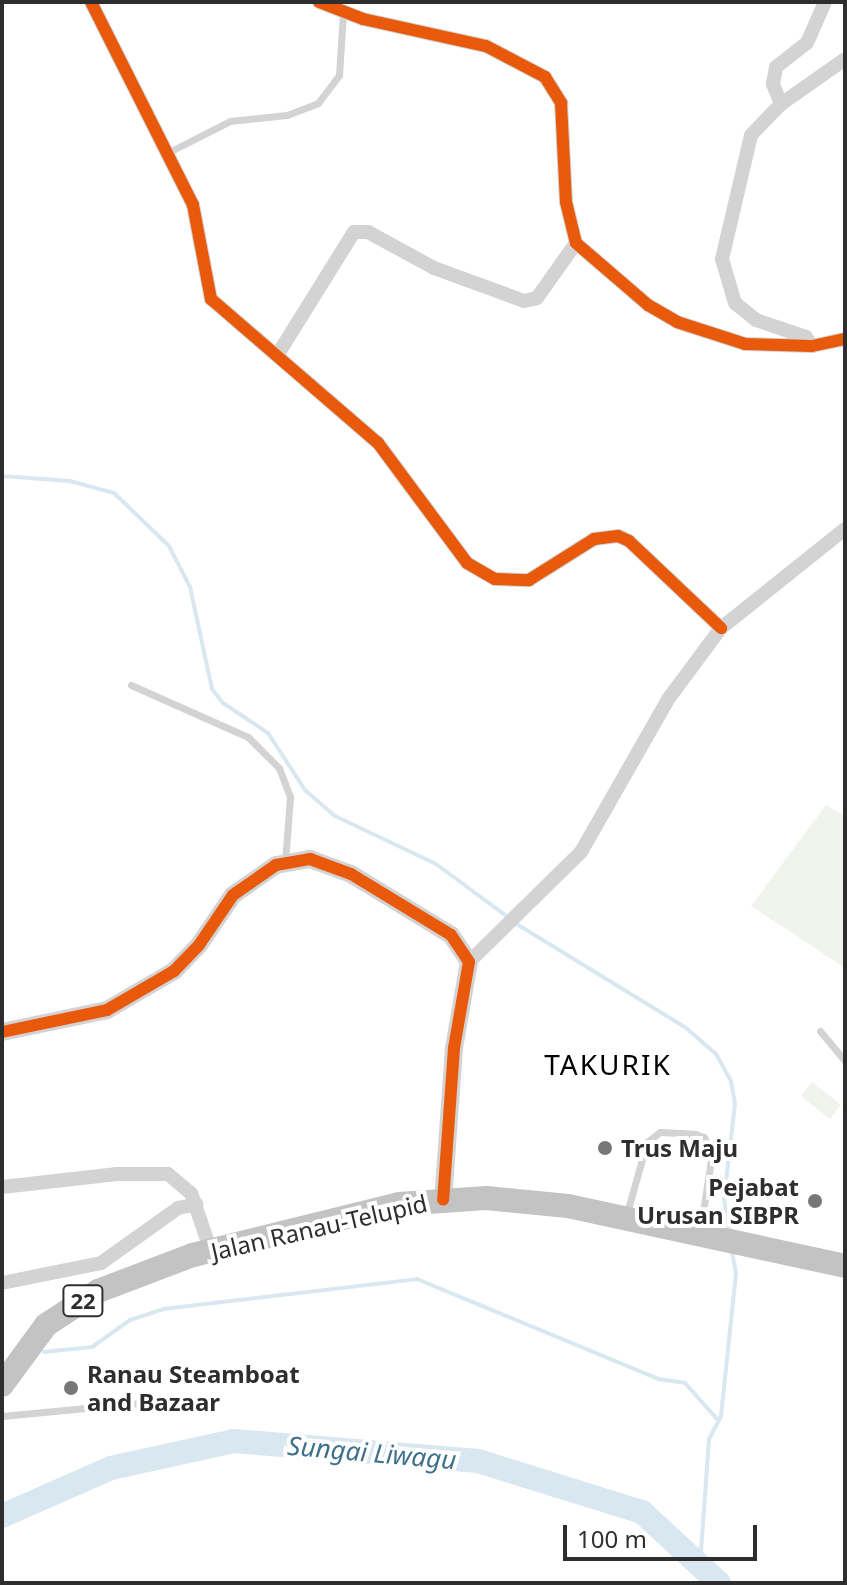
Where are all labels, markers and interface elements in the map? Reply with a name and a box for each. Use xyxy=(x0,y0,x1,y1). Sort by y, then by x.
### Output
district label: TAKURIK xyxy=(544,1047,672,1081)
place label: Trus Maju xyxy=(621,1134,738,1162)
marker: Trus Maju xyxy=(596,1139,614,1157)
place label: Pejabat Urusan SIBPR xyxy=(637,1173,799,1229)
street label: Jalan Ranau-Telupid xyxy=(208,1188,430,1266)
marker: Pejabat Urusan SIBPR xyxy=(806,1192,824,1210)
road number: 22 xyxy=(61,1283,105,1319)
place label: Ranau Steamboat and Bazaar xyxy=(87,1360,300,1416)
marker: Ranau Steamboat and Bazaar xyxy=(62,1379,80,1397)
water label: Sungai Liwagu xyxy=(286,1430,458,1476)
scale bar xyxy=(567,1509,761,1559)
text: 100 m xyxy=(577,1522,647,1555)

